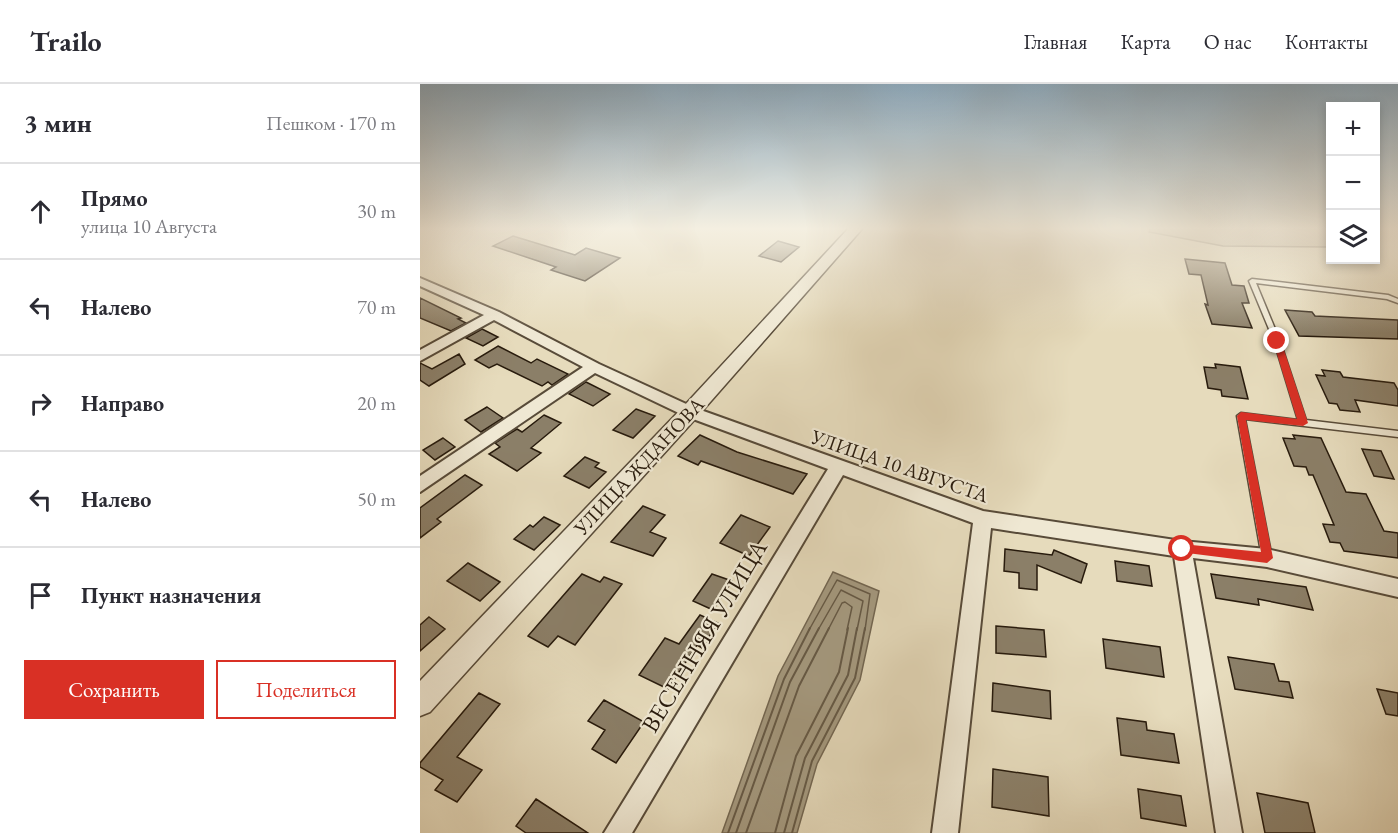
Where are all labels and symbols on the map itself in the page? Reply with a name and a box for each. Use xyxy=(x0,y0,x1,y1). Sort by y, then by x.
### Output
route end xyxy=(1263,327,1289,353)
street label: УЛИЦА ЖДАНОВА xyxy=(568,391,710,541)
street label: УЛИЦА 10 АВГУСТА xyxy=(807,423,992,509)
street label: ВЕСЕННЯЯ УЛИЦА xyxy=(634,534,774,738)
route start xyxy=(1168,535,1194,561)

